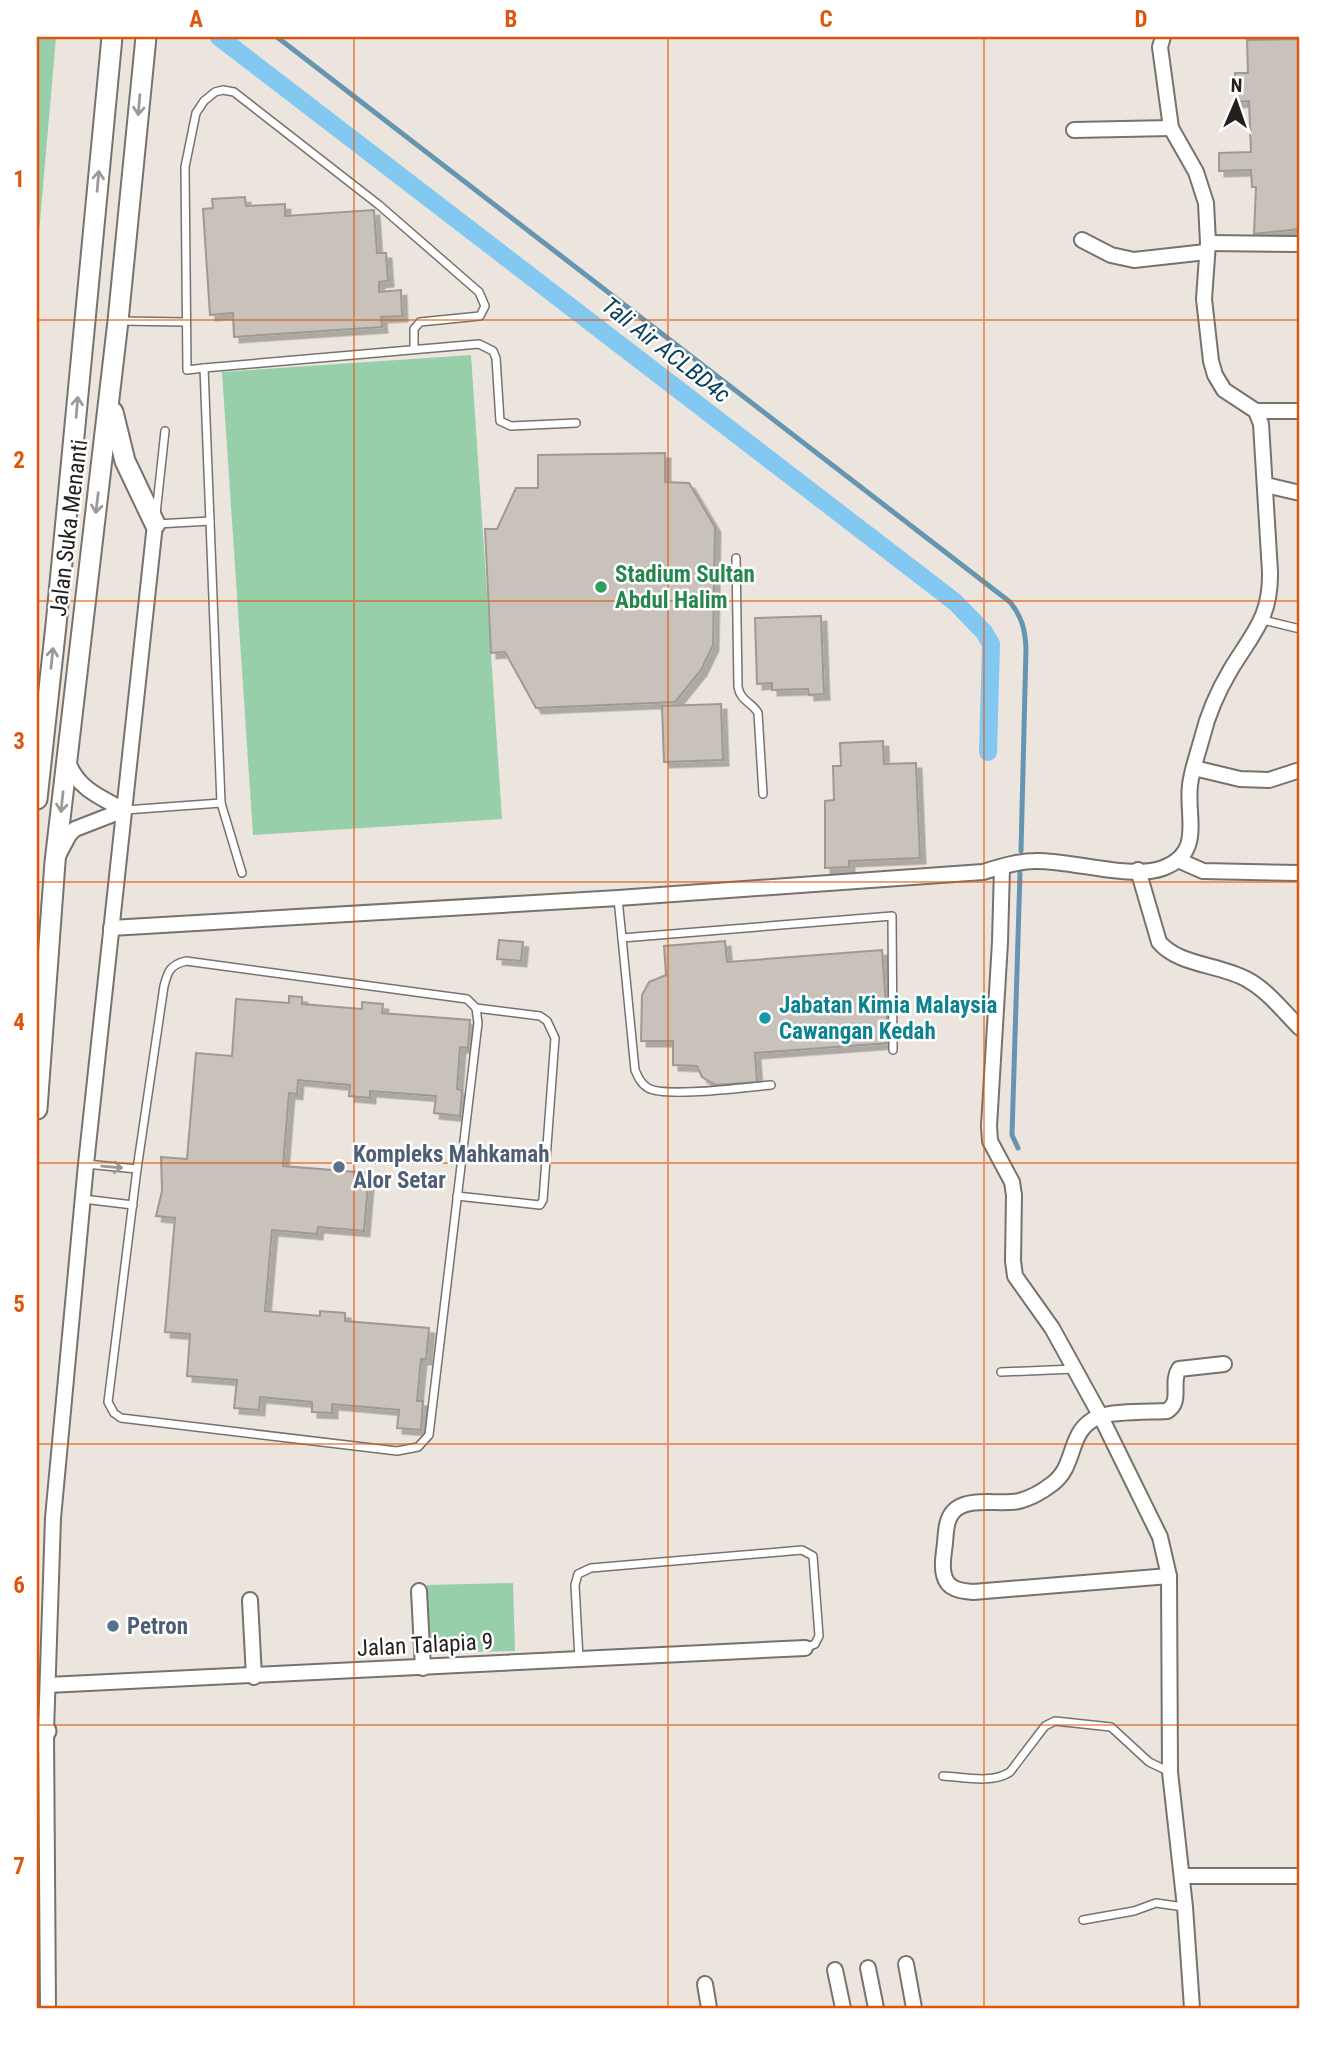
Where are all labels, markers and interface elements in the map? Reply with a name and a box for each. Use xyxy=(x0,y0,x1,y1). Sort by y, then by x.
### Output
text: A xyxy=(189,6,203,33)
text: B xyxy=(505,6,517,33)
text: C xyxy=(819,6,833,33)
text: D xyxy=(1135,6,1148,33)
north arrow xyxy=(1200,66,1270,136)
text: N xyxy=(1230,74,1243,97)
one-way arrow xyxy=(132,93,145,115)
text: 1 xyxy=(13,166,25,193)
one-way arrow xyxy=(92,170,105,193)
water label: Tali Air ACLBD4c xyxy=(596,291,736,409)
one-way arrow xyxy=(71,397,84,419)
street label: Jalan Suka Menanti xyxy=(45,438,93,618)
text: 2 xyxy=(13,447,25,474)
one-way arrow xyxy=(90,491,103,514)
place label: Stadium Sultan Abdul Halim xyxy=(615,561,755,614)
marker: Stadium Sultan Abdul Halim xyxy=(593,579,609,595)
one-way arrow xyxy=(46,647,59,670)
text: 3 xyxy=(13,728,25,755)
one-way arrow xyxy=(55,790,68,813)
place label: Jabatan Kimia Malaysia Cawangan Kedah xyxy=(779,992,998,1045)
text: 4 xyxy=(13,1009,25,1036)
marker: Jabatan Kimia Malaysia Cawangan Kedah xyxy=(757,1010,773,1026)
place label: Kompleks Mahkamah Alor Setar xyxy=(353,1141,550,1194)
marker: Kompleks Mahkamah Alor Setar xyxy=(331,1159,347,1175)
one-way arrow xyxy=(100,1161,122,1174)
text: 5 xyxy=(13,1291,25,1318)
text: 6 xyxy=(13,1572,25,1599)
place label: Petron xyxy=(127,1613,188,1640)
marker: Petron xyxy=(105,1618,121,1634)
street label: Jalan Talapia 9 xyxy=(356,1628,494,1662)
text: 7 xyxy=(13,1853,25,1880)

